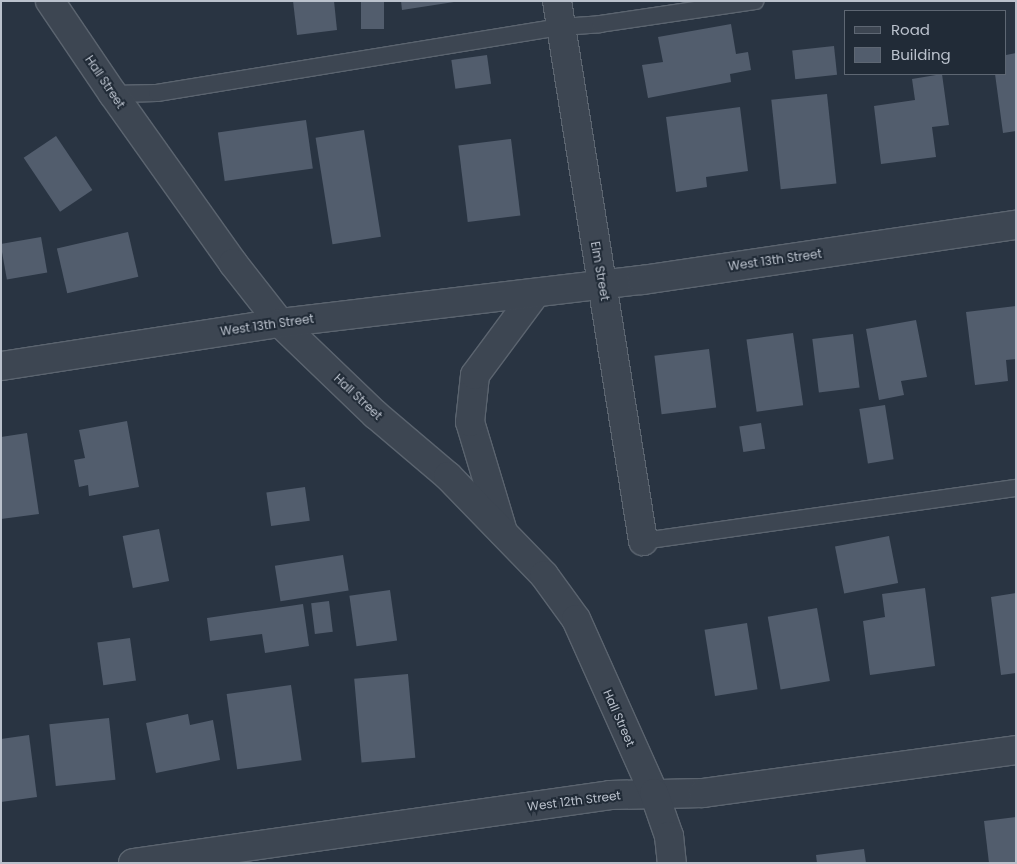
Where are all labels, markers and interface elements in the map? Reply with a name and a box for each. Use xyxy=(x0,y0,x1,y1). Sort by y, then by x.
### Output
legend xyxy=(844,10,1007,75)
text: Road xyxy=(891,19,930,40)
text: Building xyxy=(891,44,951,65)
street label: Hall Street xyxy=(82,53,128,111)
street label: Elm Street xyxy=(588,240,612,302)
street label: West 13th Street xyxy=(727,246,823,274)
street label: West 13th Street xyxy=(219,311,315,339)
street label: Hall Street xyxy=(331,371,385,423)
street label: Hall Street xyxy=(600,687,638,749)
street label: West 12th Street xyxy=(526,788,622,814)

